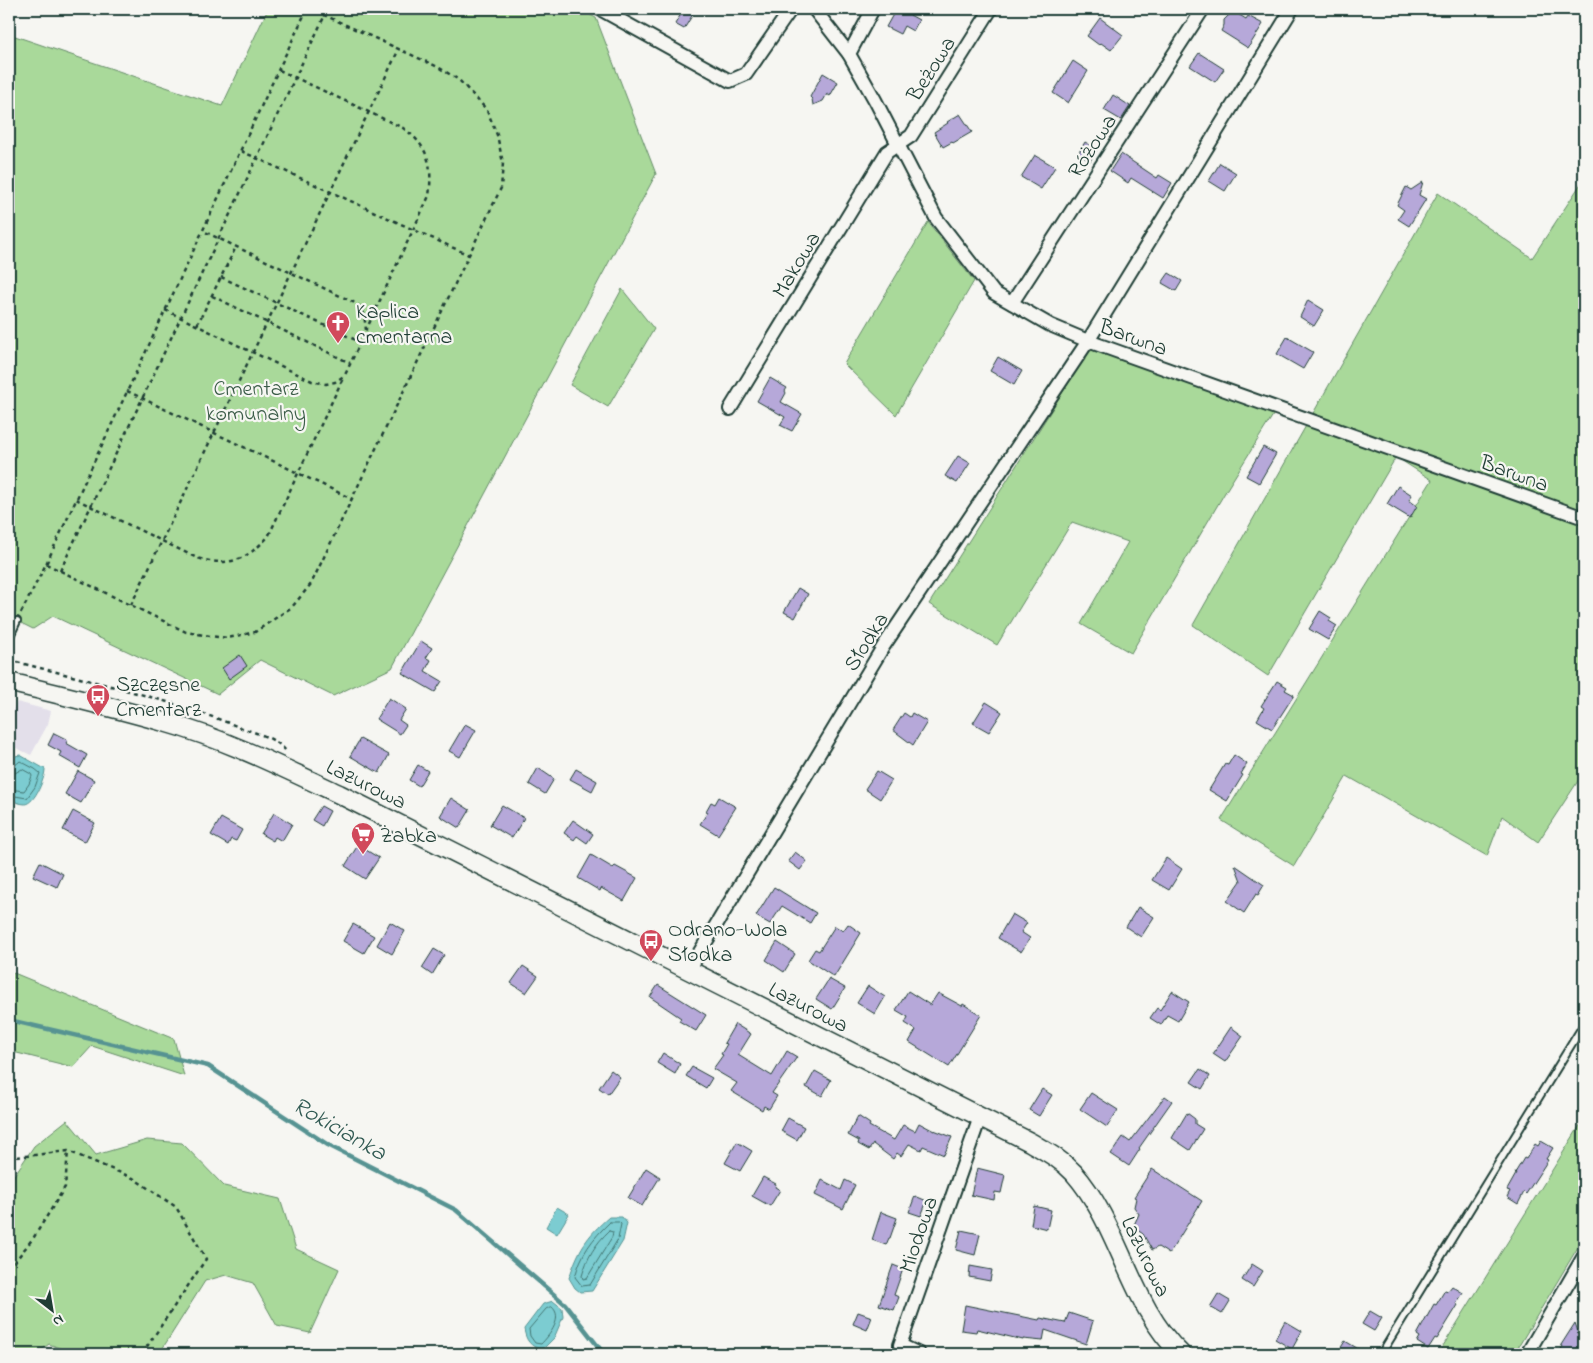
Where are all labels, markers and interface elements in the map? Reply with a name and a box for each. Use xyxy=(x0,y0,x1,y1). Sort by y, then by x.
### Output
street label: Beżowa xyxy=(899,31,965,109)
street label: Różowa xyxy=(1061,108,1126,185)
street label: Makowa xyxy=(765,226,830,305)
place label: Kaplica cmentarna xyxy=(356,297,452,354)
church icon: Kaplica cmentarna xyxy=(325,310,351,344)
street label: Barwna xyxy=(1093,311,1172,366)
park label: Cmentarz komunalny xyxy=(206,374,306,432)
street label: Barwna xyxy=(1474,447,1553,502)
street label: Słodka xyxy=(837,607,898,678)
place label: Szczęsne Cmentarz xyxy=(116,670,202,727)
bus stop icon: Szczęsne Cmentarz xyxy=(85,683,111,717)
street label: Lazurowa xyxy=(320,752,412,819)
supermarket icon: Żabka xyxy=(350,821,376,855)
place label: Żabka xyxy=(380,821,437,853)
place label: Odrano-Wola Słodka xyxy=(668,915,787,972)
bus stop icon: Odrano-Wola Słodka xyxy=(638,928,664,962)
street label: Lazurowa xyxy=(762,975,853,1043)
water label: Rokicianka xyxy=(285,1089,393,1172)
street label: Miodowa xyxy=(892,1192,948,1277)
street label: Lazurowa xyxy=(1111,1211,1178,1303)
north arrow xyxy=(28,1286,78,1336)
text: N xyxy=(48,1308,67,1331)

